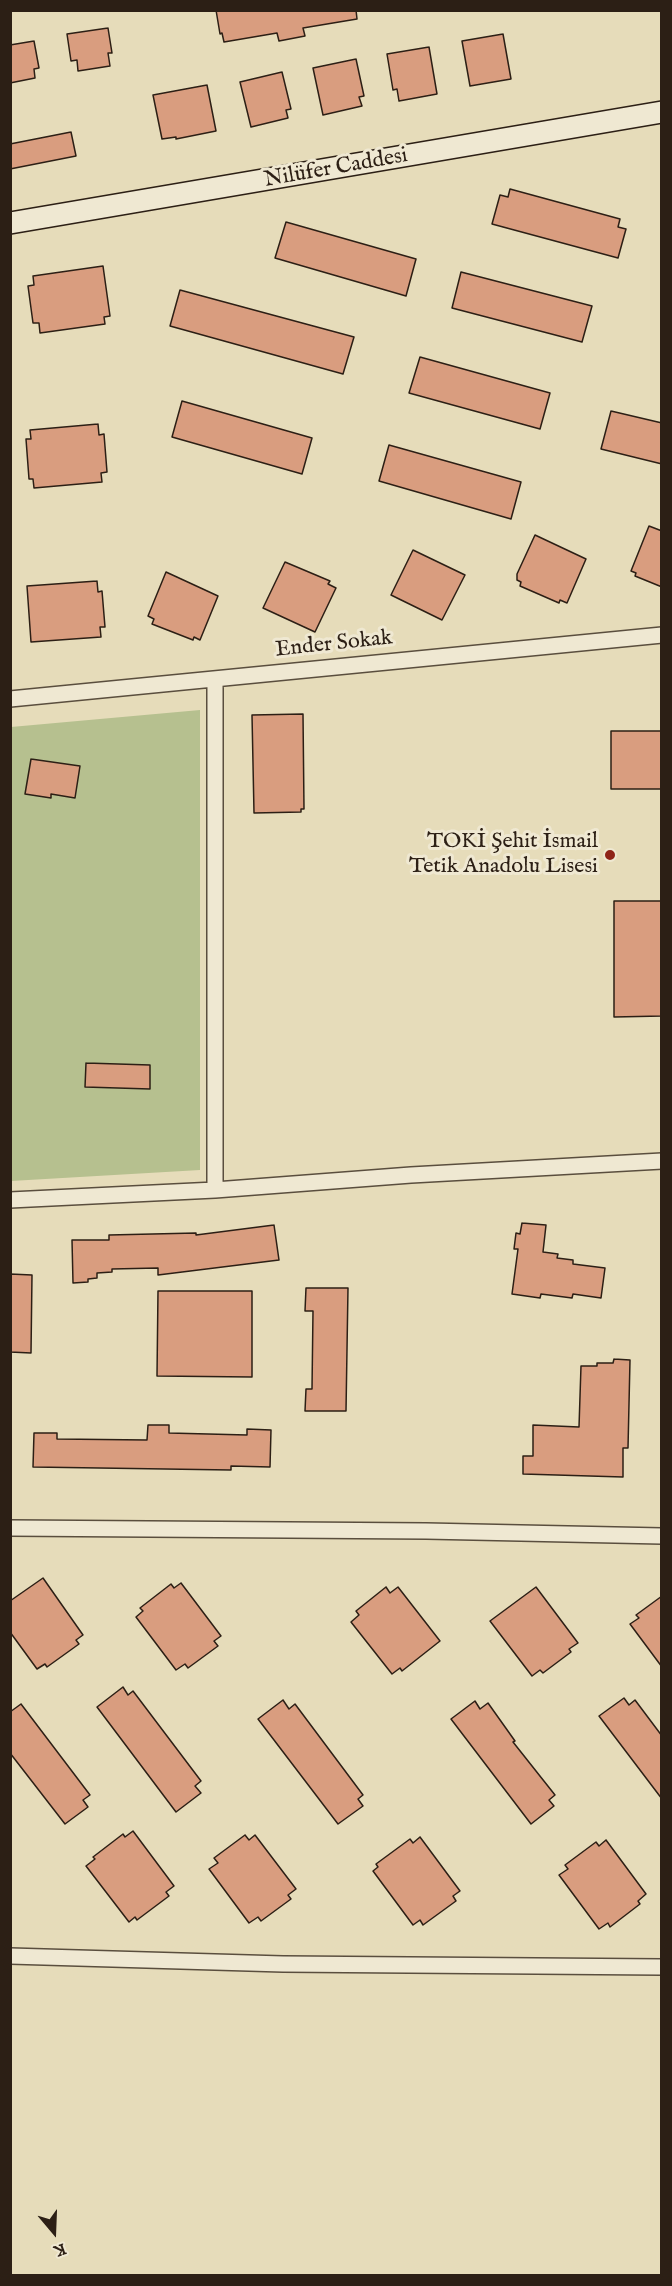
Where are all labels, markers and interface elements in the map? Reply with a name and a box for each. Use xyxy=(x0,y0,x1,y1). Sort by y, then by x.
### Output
street label: Nilüfer Caddesi xyxy=(262,143,410,195)
street label: Ender Sokak xyxy=(274,626,394,664)
place label: TOKİ Şehit İsmail Tetik Anadolu Lisesi xyxy=(409,829,598,880)
marker: TOKİ Şehit İsmail Tetik Anadolu Lisesi xyxy=(603,848,617,862)
north arrow xyxy=(24,2202,84,2262)
text: K xyxy=(51,2238,69,2260)

